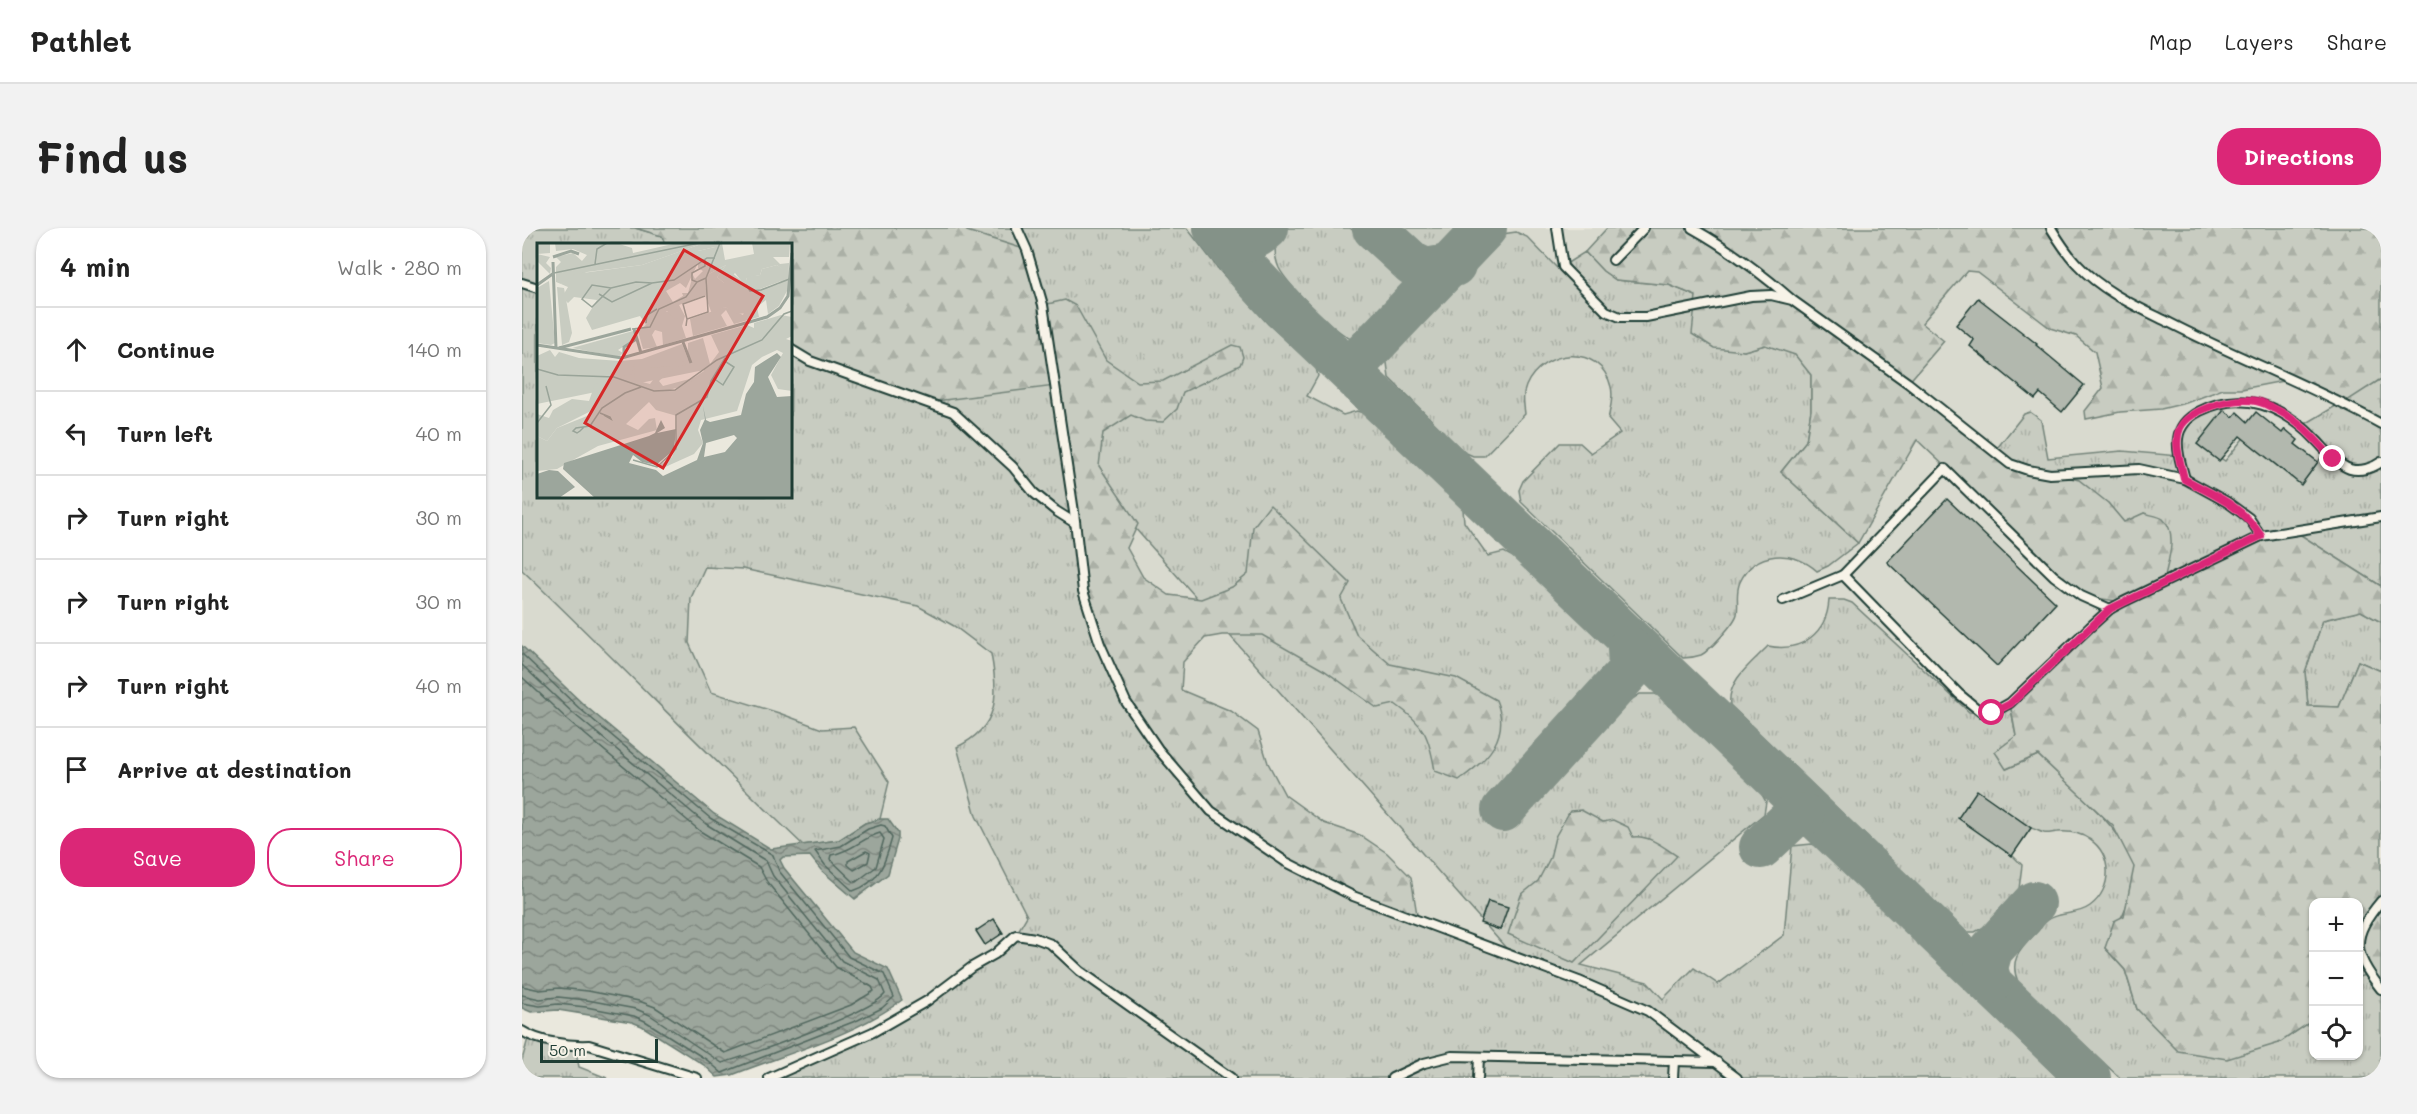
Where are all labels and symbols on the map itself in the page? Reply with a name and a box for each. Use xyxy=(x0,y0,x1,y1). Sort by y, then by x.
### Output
inset map xyxy=(537,243,792,498)
route end xyxy=(2319,445,2345,471)
route start xyxy=(1978,699,2004,725)
scale bar xyxy=(540,1036,658,1064)

